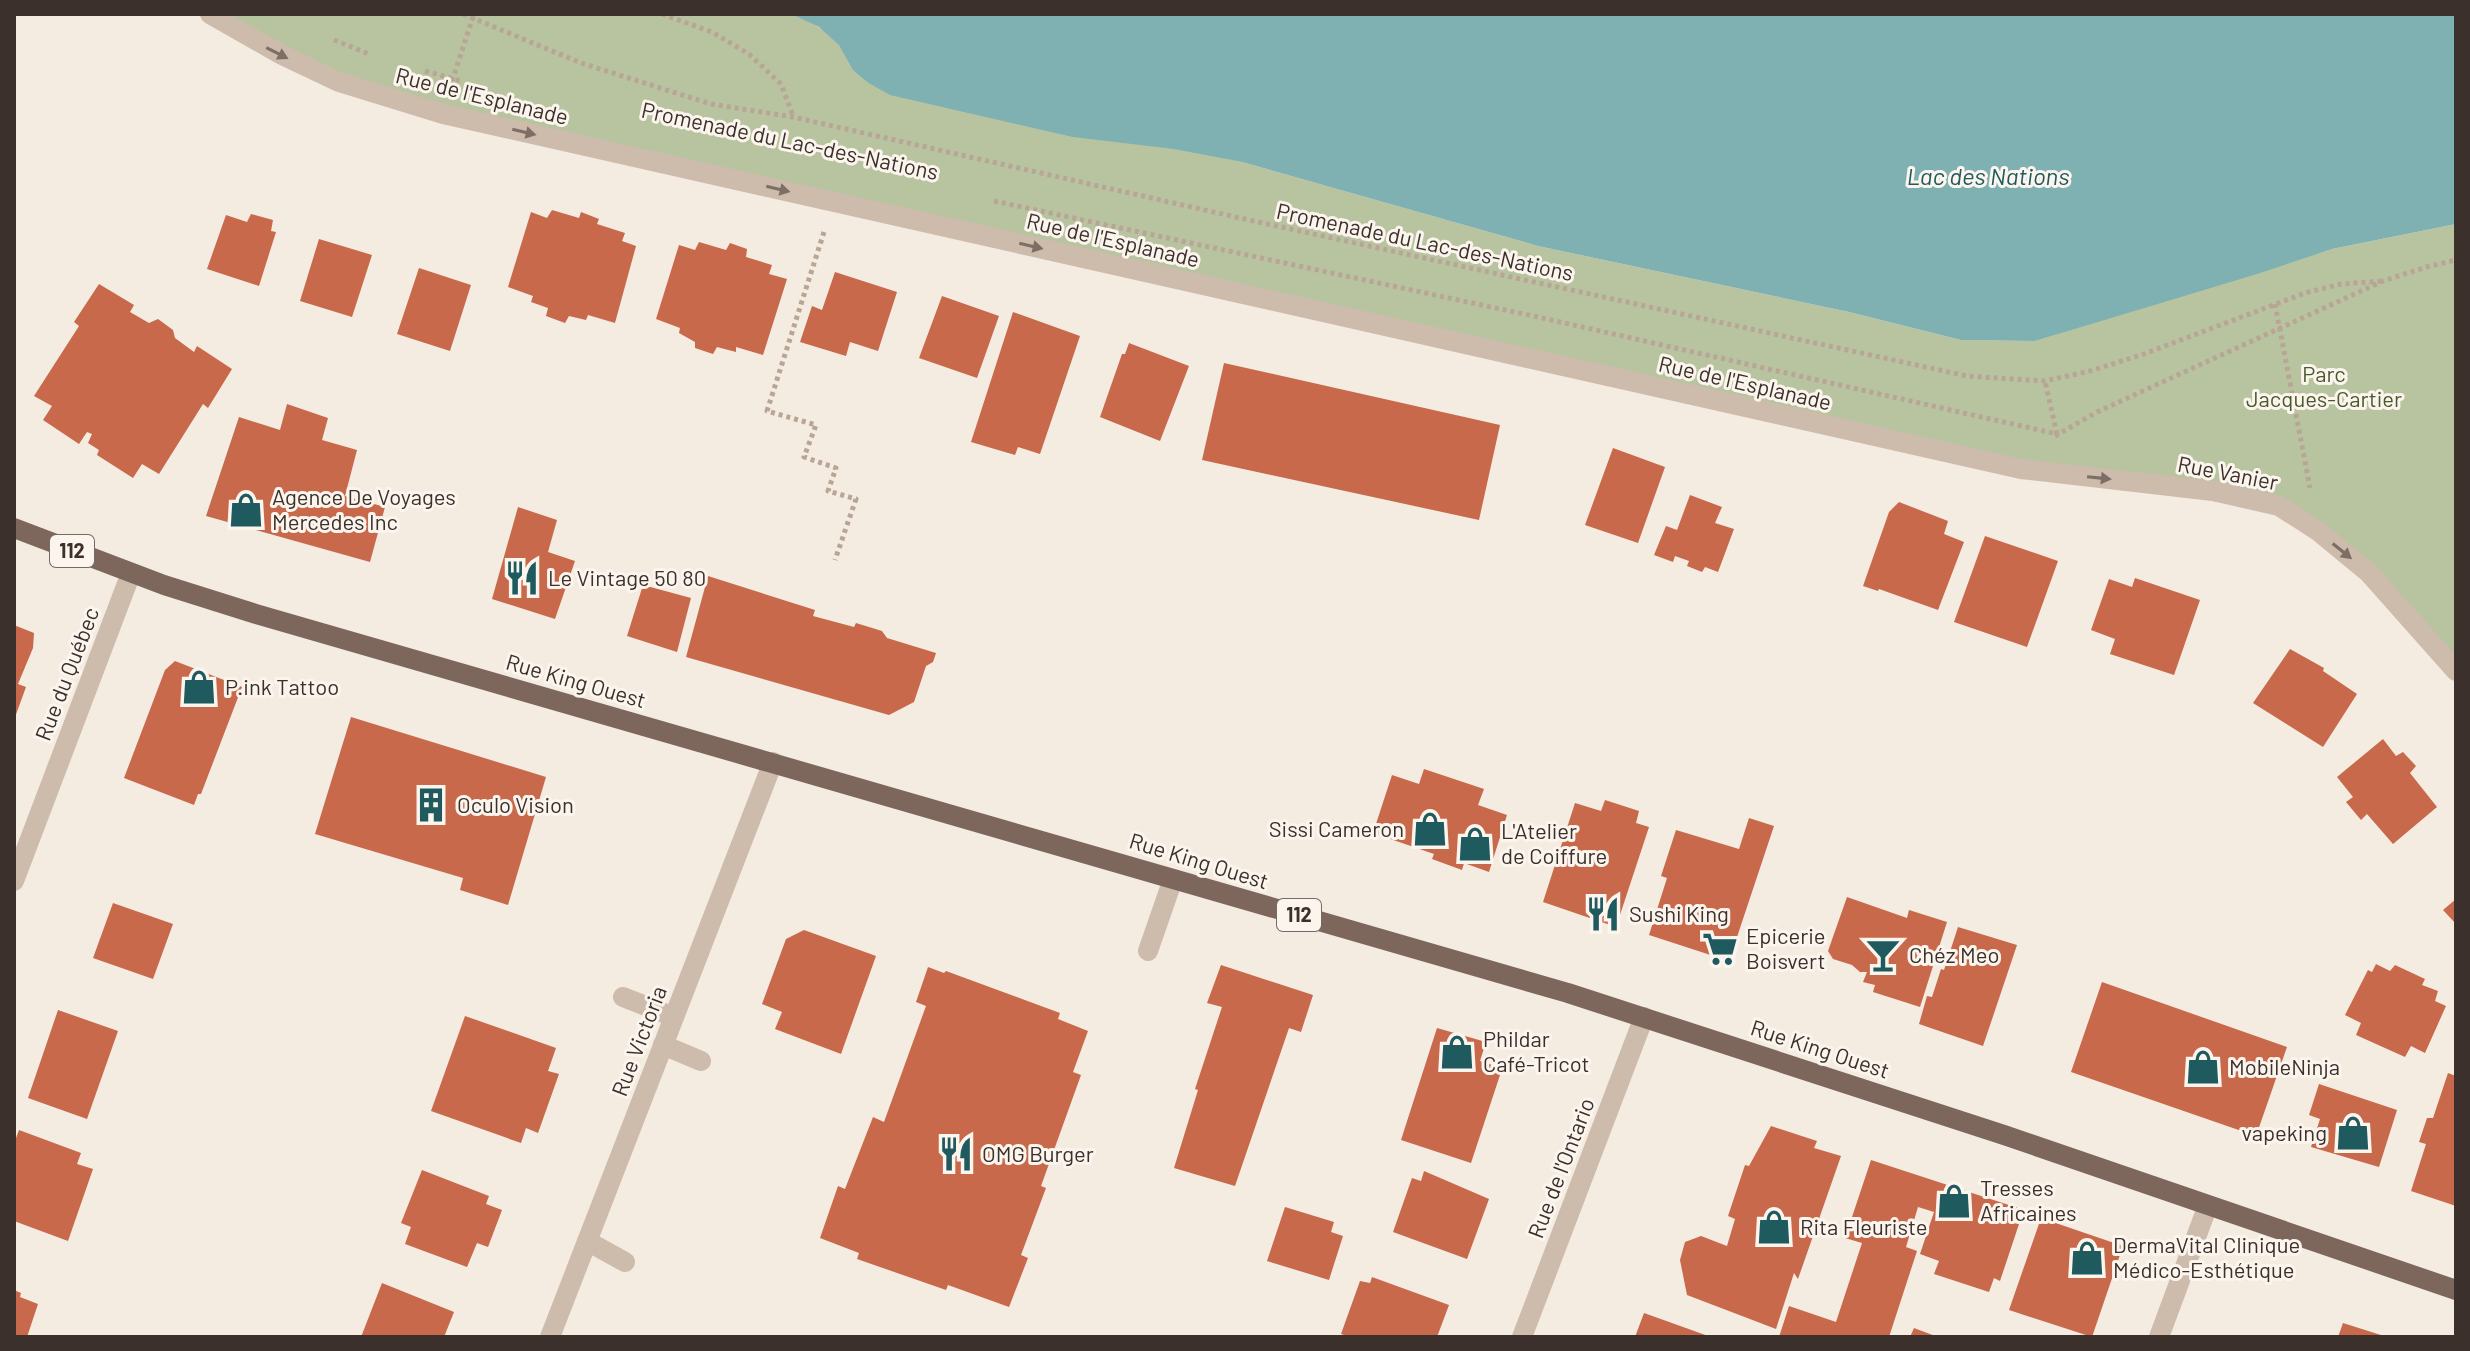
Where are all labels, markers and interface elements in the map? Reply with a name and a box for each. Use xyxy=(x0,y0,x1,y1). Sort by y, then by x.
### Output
one-way arrow xyxy=(266,46,289,59)
street label: Rue de l'Esplanade xyxy=(393,61,571,129)
street label: Promenade du Lac-des-Nations xyxy=(639,96,941,184)
one-way arrow xyxy=(512,126,537,139)
water label: Lac des Nations xyxy=(1907,161,2069,190)
one-way arrow xyxy=(765,183,790,196)
street label: Promenade du Lac-des-Nations xyxy=(1274,197,1576,285)
street label: Rue de l'Esplanade xyxy=(1024,206,1202,272)
one-way arrow xyxy=(1019,241,1044,253)
street label: Rue de l'Esplanade xyxy=(1656,349,1834,415)
park label: Parc Jacques-Cartier xyxy=(2246,360,2402,411)
street label: Rue Vanier xyxy=(2176,450,2281,494)
one-way arrow xyxy=(2087,472,2112,485)
place label: Agence De Voyages Mercedes Inc xyxy=(272,483,456,534)
shop icon: Agence De Voyages Mercedes Inc xyxy=(227,491,265,529)
road number: 112 xyxy=(50,535,94,567)
one-way arrow xyxy=(2332,542,2352,559)
restaurant icon: Le Vintage 50 80 xyxy=(503,559,541,597)
place label: Le Vintage 50 80 xyxy=(548,564,706,590)
street label: Rue du Québec xyxy=(29,603,103,744)
street label: Rue King Ouest xyxy=(503,648,649,712)
shop icon: P.ink Tattoo xyxy=(180,668,218,706)
place label: P.ink Tattoo xyxy=(225,673,339,699)
building icon: Oculo Vision xyxy=(412,786,450,824)
place label: Oculo Vision xyxy=(457,791,574,817)
shop icon: Sissi Cameron xyxy=(1411,810,1449,848)
place label: Sissi Cameron xyxy=(1269,815,1404,841)
place label: L'Atelier de Coiffure xyxy=(1501,817,1607,868)
shop icon: L'Atelier de Coiffure xyxy=(1456,825,1494,863)
street label: Rue King Ouest xyxy=(1127,827,1272,894)
restaurant icon: Sushi King xyxy=(1584,895,1622,933)
road number: 112 xyxy=(1277,899,1321,931)
place label: Sushi King xyxy=(1629,900,1729,926)
place label: Epicerie Boisvert xyxy=(1746,922,1826,973)
supermarket icon: Epicerie Boisvert xyxy=(1701,930,1739,968)
bar icon: Chéz Meo xyxy=(1864,936,1902,974)
place label: Chéz Meo xyxy=(1909,941,1999,967)
street label: Rue Victoria xyxy=(605,982,671,1099)
street label: Rue King Ouest xyxy=(1748,1013,1893,1083)
place label: Phildar Café-Tricot xyxy=(1483,1025,1590,1076)
shop icon: Phildar Café-Tricot xyxy=(1438,1033,1476,1071)
shop icon: MobileNinja xyxy=(2184,1048,2222,1086)
place label: MobileNinja xyxy=(2229,1053,2340,1079)
street label: Rue de l'Ontario xyxy=(1521,1094,1599,1241)
shop icon: vapeking xyxy=(2334,1114,2372,1152)
place label: vapeking xyxy=(2242,1119,2327,1145)
restaurant icon: OMG Burger xyxy=(937,1135,975,1173)
place label: OMG Burger xyxy=(982,1140,1094,1166)
place label: Tresses Africaines xyxy=(1980,1174,2077,1225)
shop icon: Tresses Africaines xyxy=(1935,1182,1973,1220)
shop icon: Rita Fleuriste xyxy=(1755,1208,1793,1246)
place label: Rita Fleuriste xyxy=(1800,1213,1927,1239)
place label: DermaVital Clinique Médico-Esthétique xyxy=(2113,1231,2300,1282)
shop icon: DermaVital Clinique Médico-Esthétique xyxy=(2068,1239,2106,1277)

